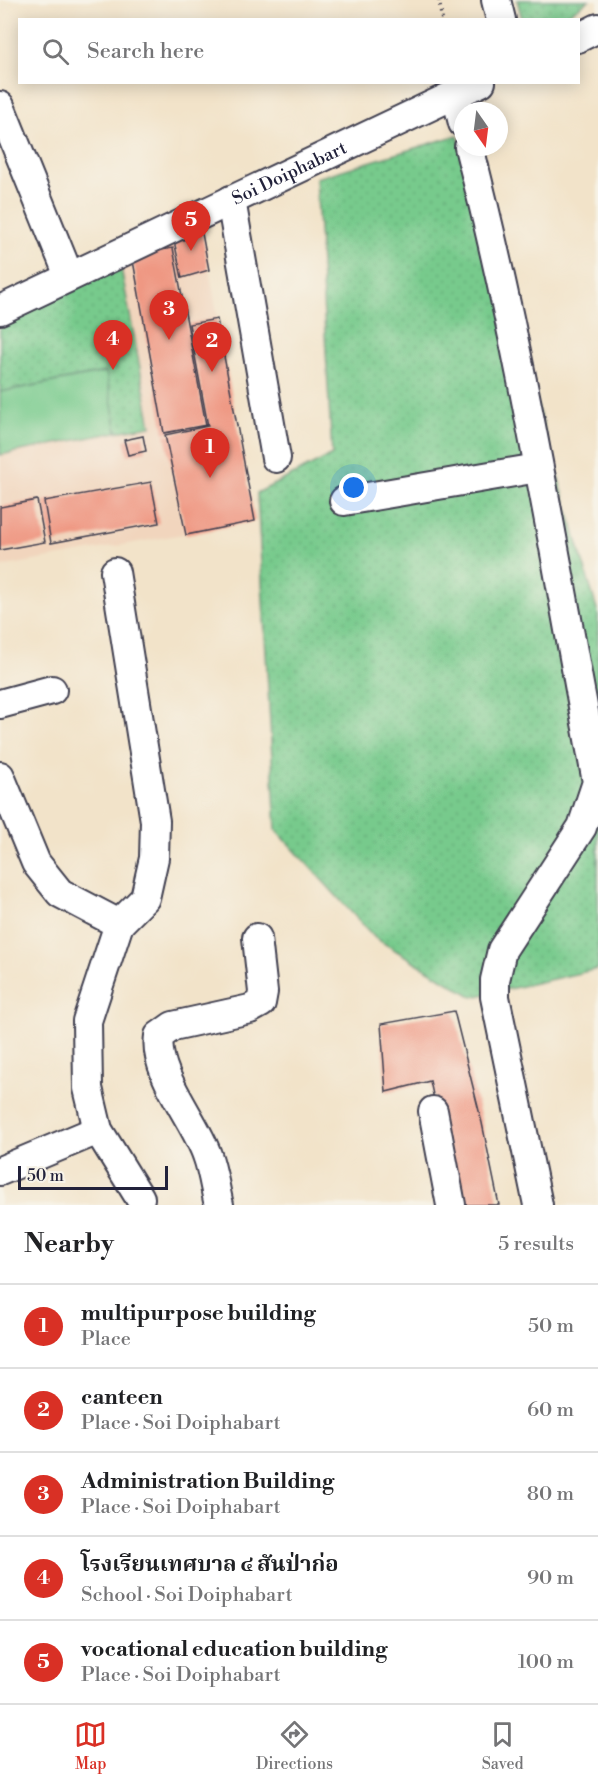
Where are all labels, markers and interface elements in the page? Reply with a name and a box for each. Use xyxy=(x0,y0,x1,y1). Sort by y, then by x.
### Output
search box xyxy=(18,18,580,84)
icon: search xyxy=(39,35,72,68)
text: Search here xyxy=(87,38,204,65)
north arrow xyxy=(454,102,508,156)
street label: Soi Doiphabart xyxy=(228,136,351,210)
pin: 5 xyxy=(172,202,210,251)
pin: 3 xyxy=(150,290,188,340)
pin: 4 xyxy=(94,320,132,370)
pin: 2 xyxy=(192,322,232,372)
pin: 1 xyxy=(190,428,230,478)
your location xyxy=(339,473,368,502)
scale bar xyxy=(18,1163,168,1190)
text: 50 m xyxy=(27,1166,64,1186)
text: Nearby xyxy=(24,1228,114,1260)
text: 5 results xyxy=(498,1232,574,1257)
text: multipurpose building xyxy=(81,1300,316,1327)
text: 1 xyxy=(39,1314,48,1339)
text: 50 m xyxy=(528,1314,574,1339)
text: Place xyxy=(81,1327,131,1352)
text: canteen xyxy=(81,1384,163,1411)
text: 2 xyxy=(37,1398,50,1423)
text: 60 m xyxy=(527,1398,574,1423)
text: Place · Soi Doiphabart xyxy=(81,1411,281,1436)
text: Administration Building xyxy=(81,1468,334,1495)
text: 3 xyxy=(37,1482,50,1507)
text: 80 m xyxy=(527,1482,574,1507)
text: Place · Soi Doiphabart xyxy=(81,1495,281,1520)
text: โรงเรียนเทศบาล ๔ สันป่าก่อ xyxy=(81,1551,339,1578)
text: 4 xyxy=(37,1566,50,1591)
text: 90 m xyxy=(527,1566,574,1591)
text: School · Soi Doiphabart xyxy=(81,1583,293,1608)
text: vocational education building xyxy=(81,1636,388,1663)
text: 5 xyxy=(37,1650,50,1675)
text: 100 m xyxy=(518,1650,574,1675)
text: Place · Soi Doiphabart xyxy=(81,1663,281,1688)
tab: Map xyxy=(74,1718,107,1774)
tab: Directions xyxy=(256,1718,333,1774)
tab: Saved xyxy=(482,1718,524,1774)

